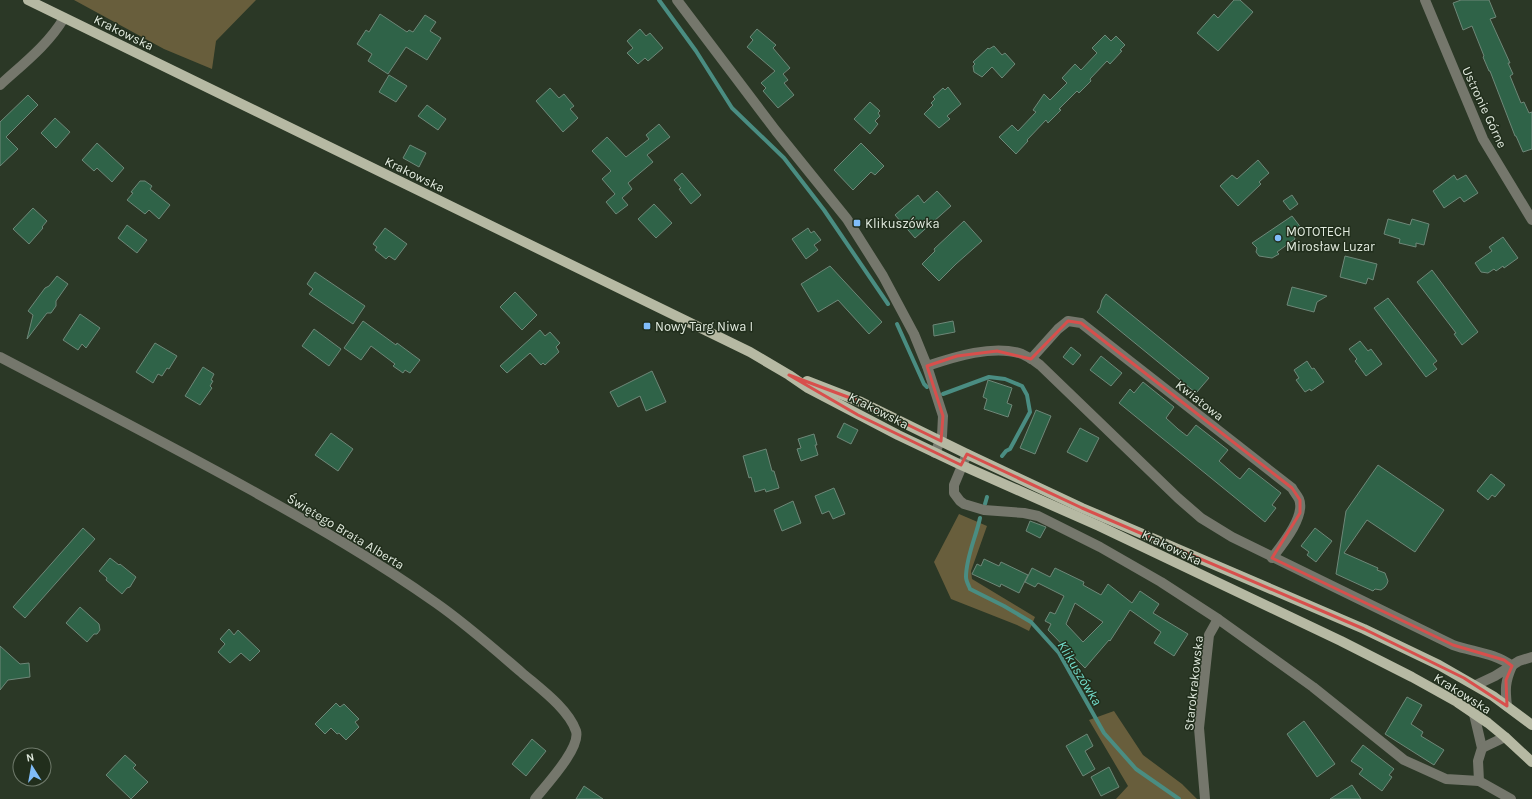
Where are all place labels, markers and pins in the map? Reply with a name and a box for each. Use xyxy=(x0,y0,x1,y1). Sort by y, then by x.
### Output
place label: Klikuszówka xyxy=(865,216,940,231)
marker: Klikuszówka xyxy=(852,218,862,228)
place label: MOTOTECH Mirosław Luzar xyxy=(1286,224,1375,254)
marker: MOTOTECH Mirosław Luzar xyxy=(1273,233,1283,243)
place label: Nowy Targ Niwa I xyxy=(655,319,753,334)
marker: Nowy Targ Niwa I xyxy=(642,321,652,331)

